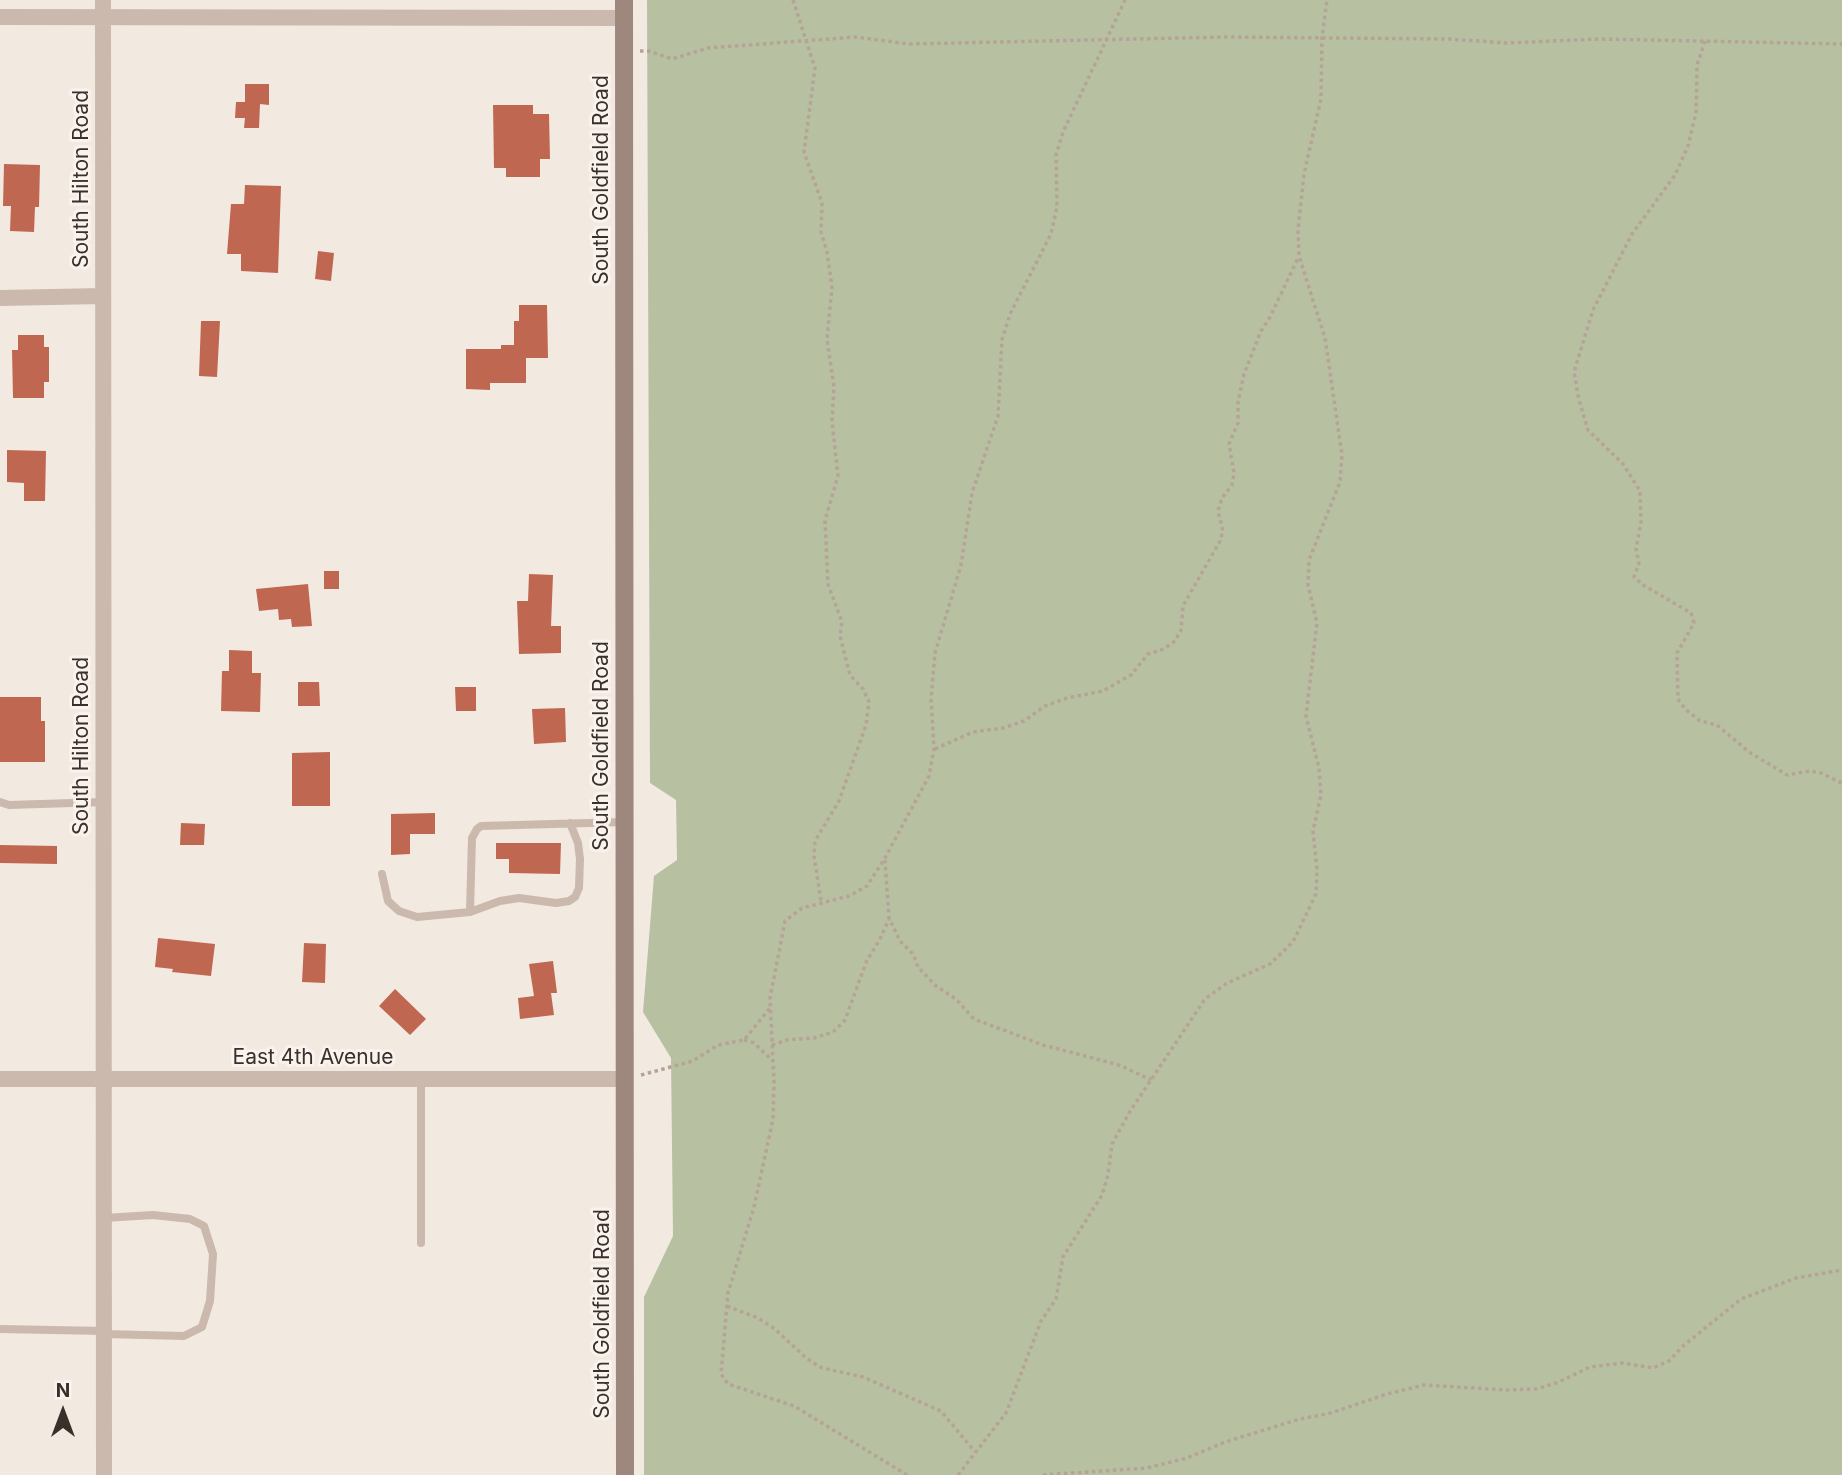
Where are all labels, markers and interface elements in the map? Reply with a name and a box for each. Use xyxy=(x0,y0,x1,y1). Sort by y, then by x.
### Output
street label: South Goldfield Road xyxy=(589,75,615,285)
street label: South Hilton Road xyxy=(69,90,95,268)
street label: South Goldfield Road xyxy=(589,641,615,851)
street label: South Hilton Road xyxy=(69,657,95,835)
street label: East 4th Avenue xyxy=(233,1045,393,1071)
street label: South Goldfield Road xyxy=(590,1209,616,1419)
north arrow xyxy=(28,1377,98,1447)
text: N xyxy=(56,1379,70,1402)

